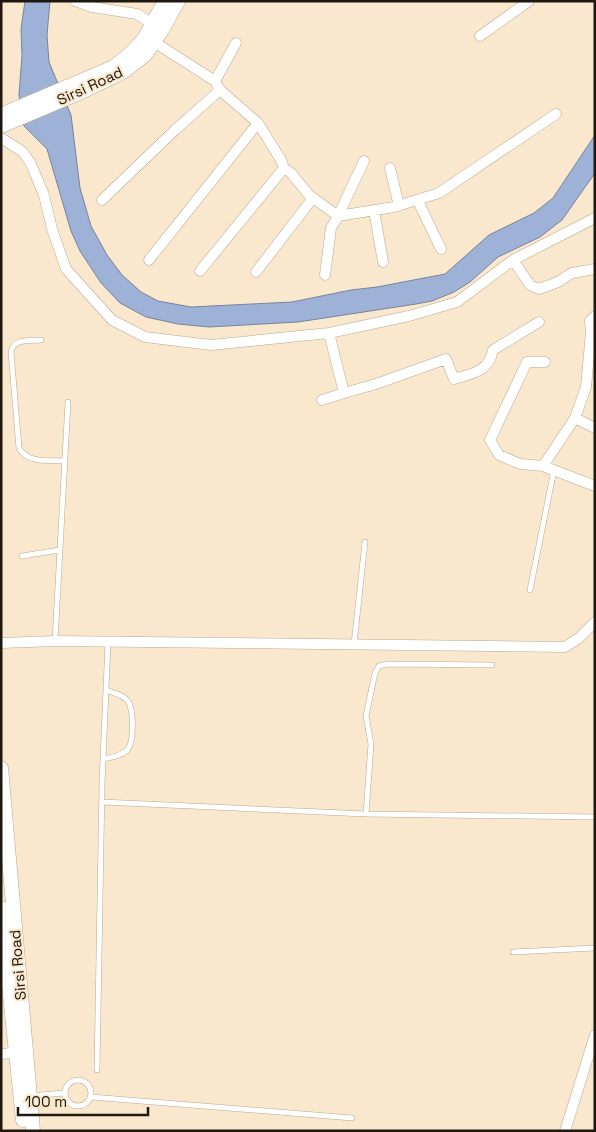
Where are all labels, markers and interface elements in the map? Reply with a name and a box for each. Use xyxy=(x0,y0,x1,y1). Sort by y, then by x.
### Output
street label: Sirsi Road xyxy=(54,62,126,109)
street label: Sirsi Road xyxy=(5,929,30,1001)
scale bar xyxy=(18,1084,148,1116)
text: 100 m xyxy=(25,1092,67,1111)

